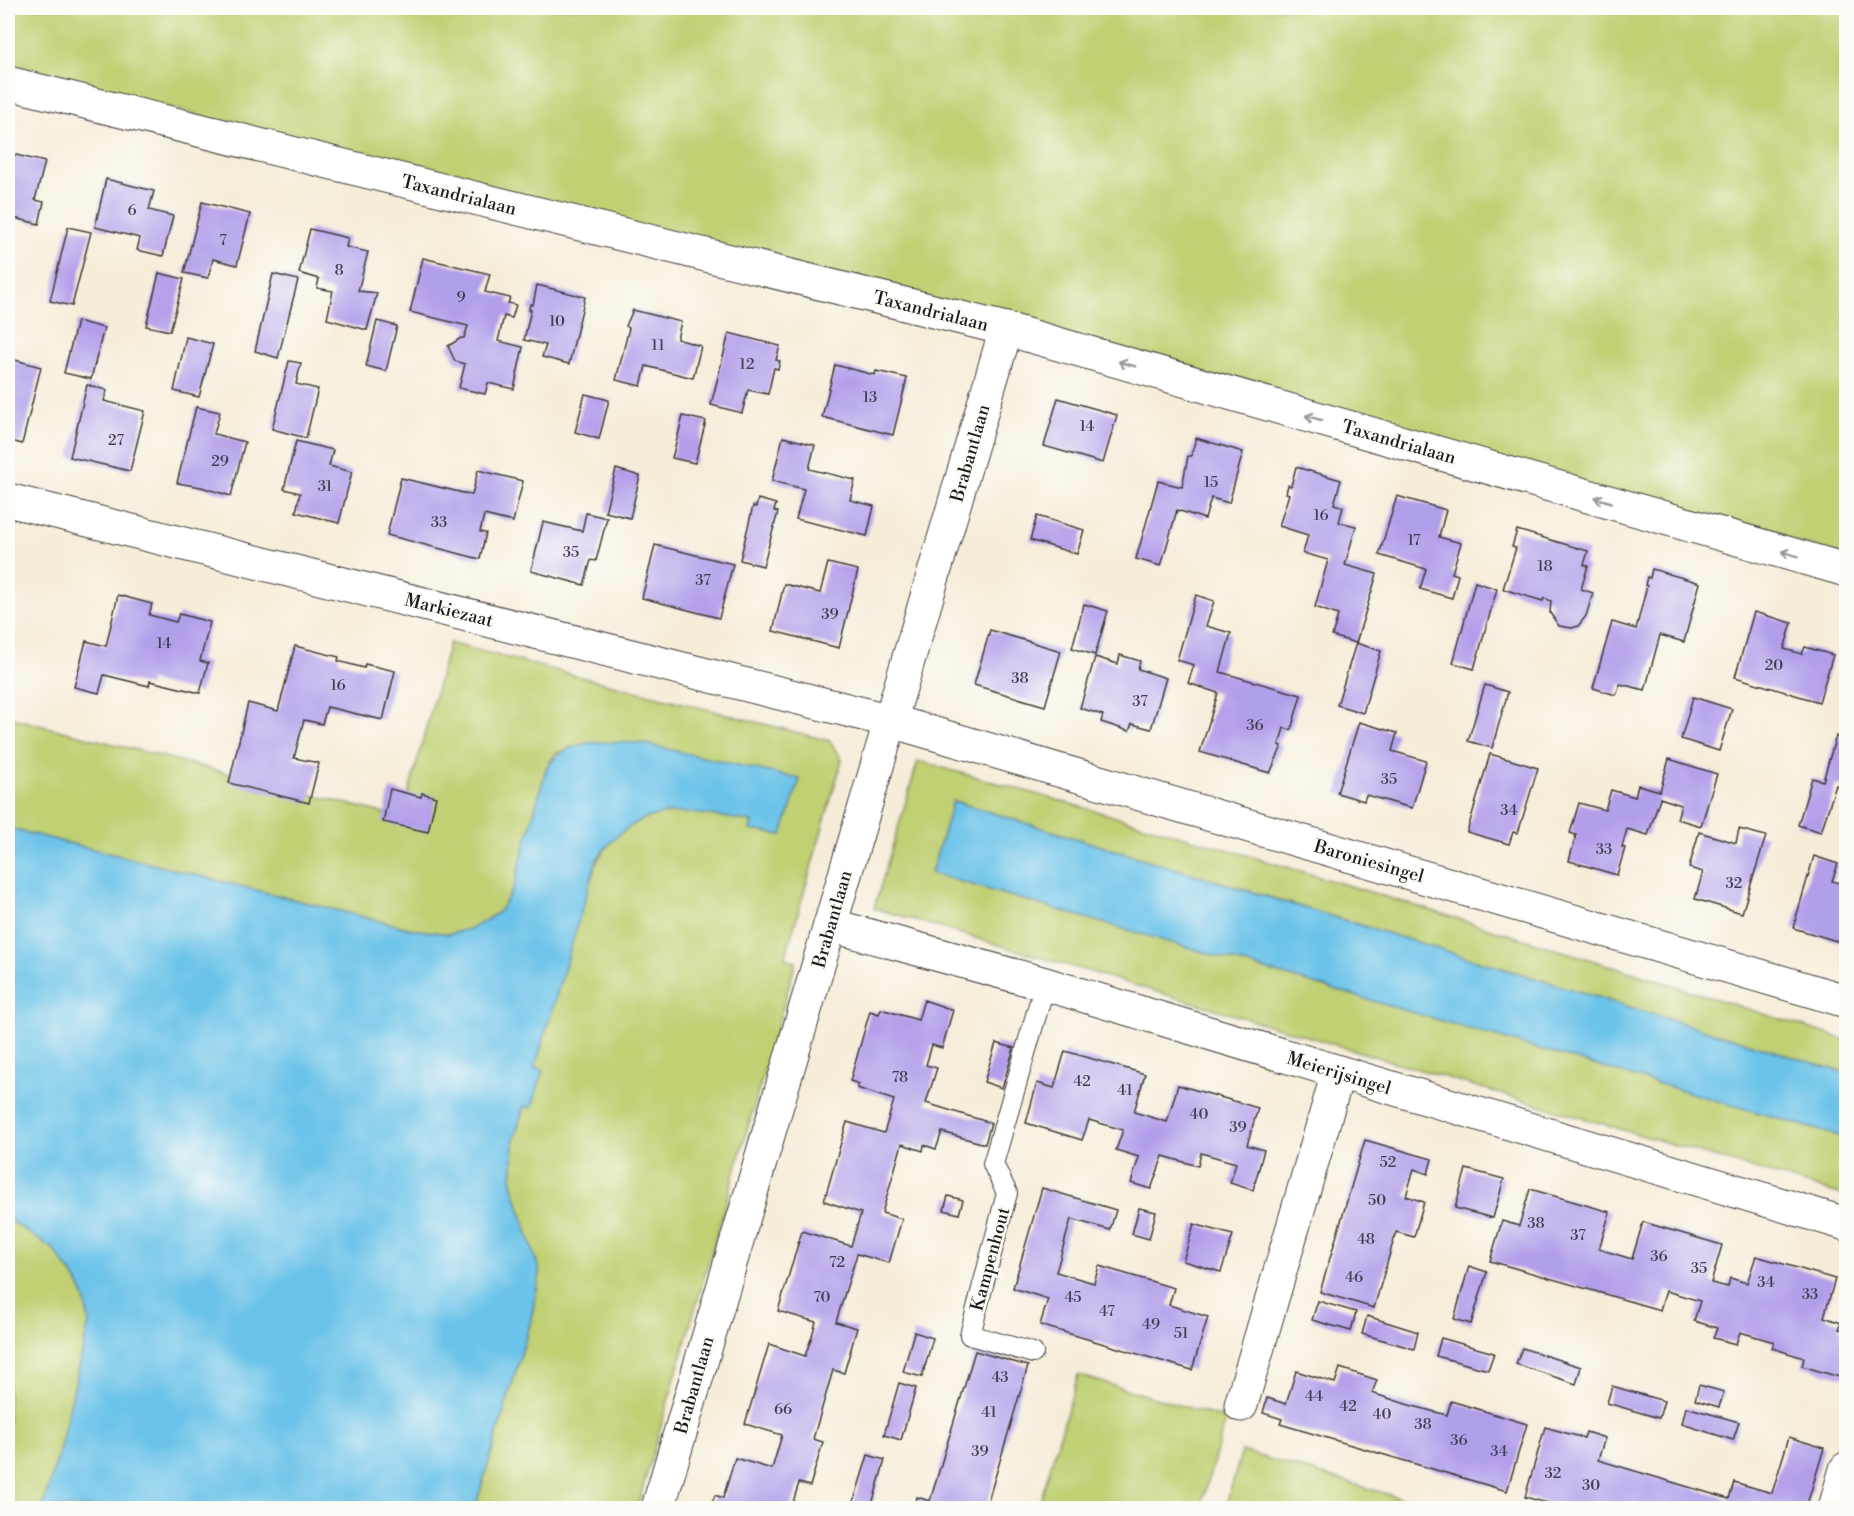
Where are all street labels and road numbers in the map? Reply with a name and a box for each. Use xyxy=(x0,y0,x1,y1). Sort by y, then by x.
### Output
street label: Taxandrialaan xyxy=(399,170,519,221)
street label: Taxandrialaan xyxy=(871,286,991,337)
street label: Brabantlaan xyxy=(945,401,995,506)
street label: Taxandrialaan xyxy=(1339,415,1459,470)
street label: Markiezaat xyxy=(402,588,496,633)
street label: Baroniesingel xyxy=(1310,835,1427,888)
street label: Brabantlaan xyxy=(807,867,857,972)
street label: Meierijsingel xyxy=(1284,1047,1394,1100)
street label: Kampenhout xyxy=(966,1204,1016,1313)
street label: Brabantlaan xyxy=(669,1333,719,1438)

